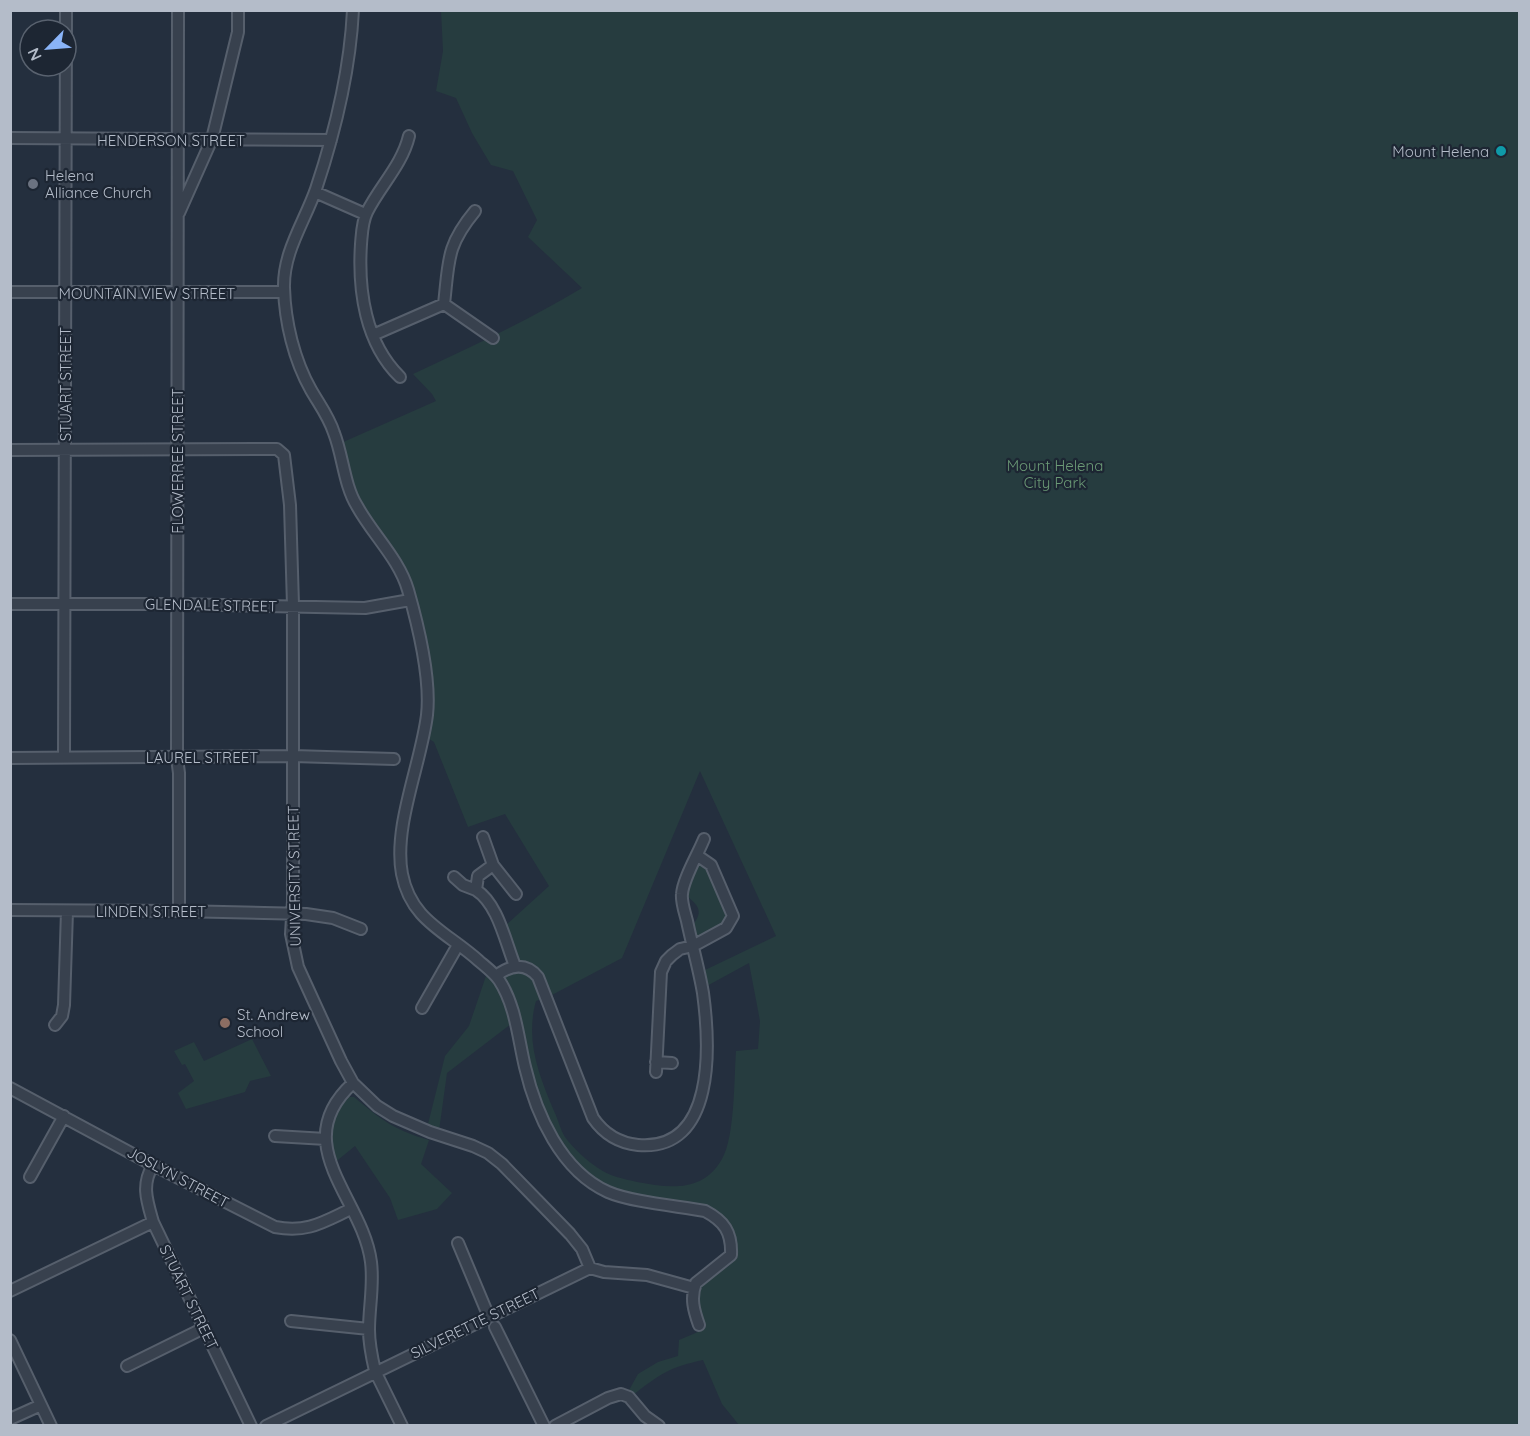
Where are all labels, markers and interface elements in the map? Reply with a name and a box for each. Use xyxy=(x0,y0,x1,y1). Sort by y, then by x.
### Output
north arrow xyxy=(18,18,78,78)
text: N xyxy=(23,45,46,64)
street label: HENDERSON STREET xyxy=(97,131,245,150)
place label: Mount Helena xyxy=(1392,142,1489,161)
marker: Mount Helena xyxy=(1494,144,1508,158)
place label: Helena Alliance Church xyxy=(45,166,152,202)
marker: Helena Alliance Church xyxy=(26,177,40,191)
street label: MOUNTAIN VIEW STREET xyxy=(59,284,235,303)
street label: STUART STREET xyxy=(56,327,75,441)
street label: FLOWERREE STREET xyxy=(168,388,187,534)
park label: Mount Helena City Park xyxy=(1007,456,1103,492)
street label: GLENDALE STREET xyxy=(145,594,277,616)
street label: LAUREL STREET xyxy=(146,748,258,767)
street label: UNIVERSITY STREET xyxy=(283,805,305,947)
street label: LINDEN STREET xyxy=(96,902,206,921)
place label: St. Andrew School xyxy=(237,1005,310,1041)
marker: St. Andrew School xyxy=(218,1016,232,1030)
street label: JOSLYN STREET xyxy=(124,1142,232,1212)
street label: STUART STREET xyxy=(155,1241,223,1353)
street label: SILVERETTE STREET xyxy=(407,1283,543,1363)

